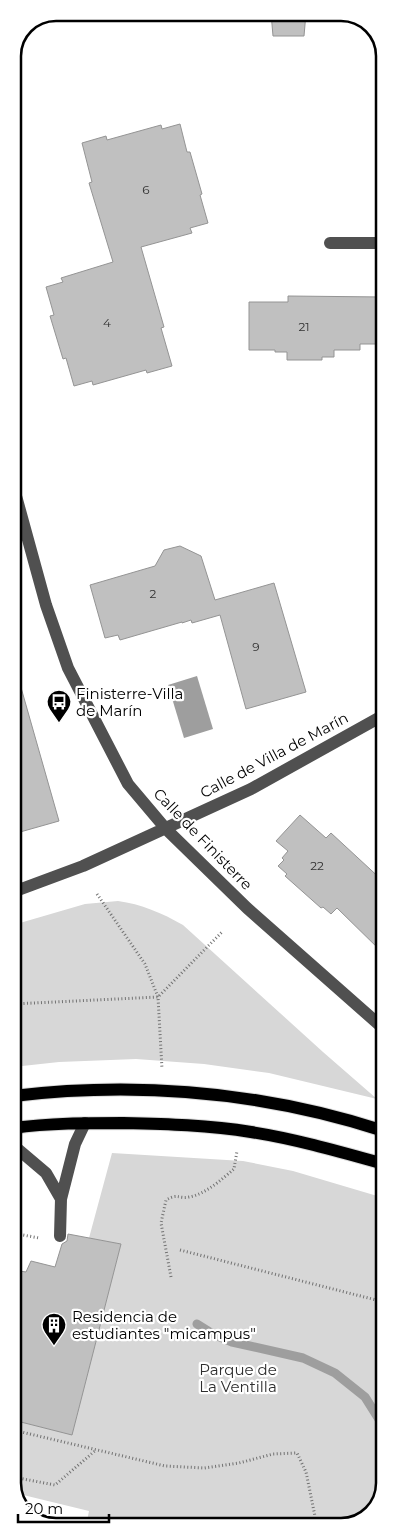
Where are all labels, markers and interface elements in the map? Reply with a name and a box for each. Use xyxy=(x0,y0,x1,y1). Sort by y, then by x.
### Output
house number: 6 xyxy=(142,182,150,197)
house number: 4 xyxy=(103,315,111,330)
house number: 21 xyxy=(298,319,310,334)
house number: 2 xyxy=(150,586,157,601)
house number: 9 xyxy=(252,639,260,654)
place label: Finisterre-Villa de Marín xyxy=(76,684,183,720)
bus stop icon: Finisterre-Villa de Marín xyxy=(46,689,72,723)
street label: Calle de Villa de Marín xyxy=(197,708,351,802)
street label: Calle de Finisterre xyxy=(150,784,256,894)
house number: 22 xyxy=(310,858,324,873)
place label: Residencia de estudiantes "micampus" xyxy=(72,1307,256,1343)
building icon: Residencia de estudiantes "micampus" xyxy=(41,1312,67,1346)
park label: Parque de La Ventilla xyxy=(199,1360,277,1396)
scale bar xyxy=(18,1492,109,1524)
text: 20 m xyxy=(25,1499,63,1518)

